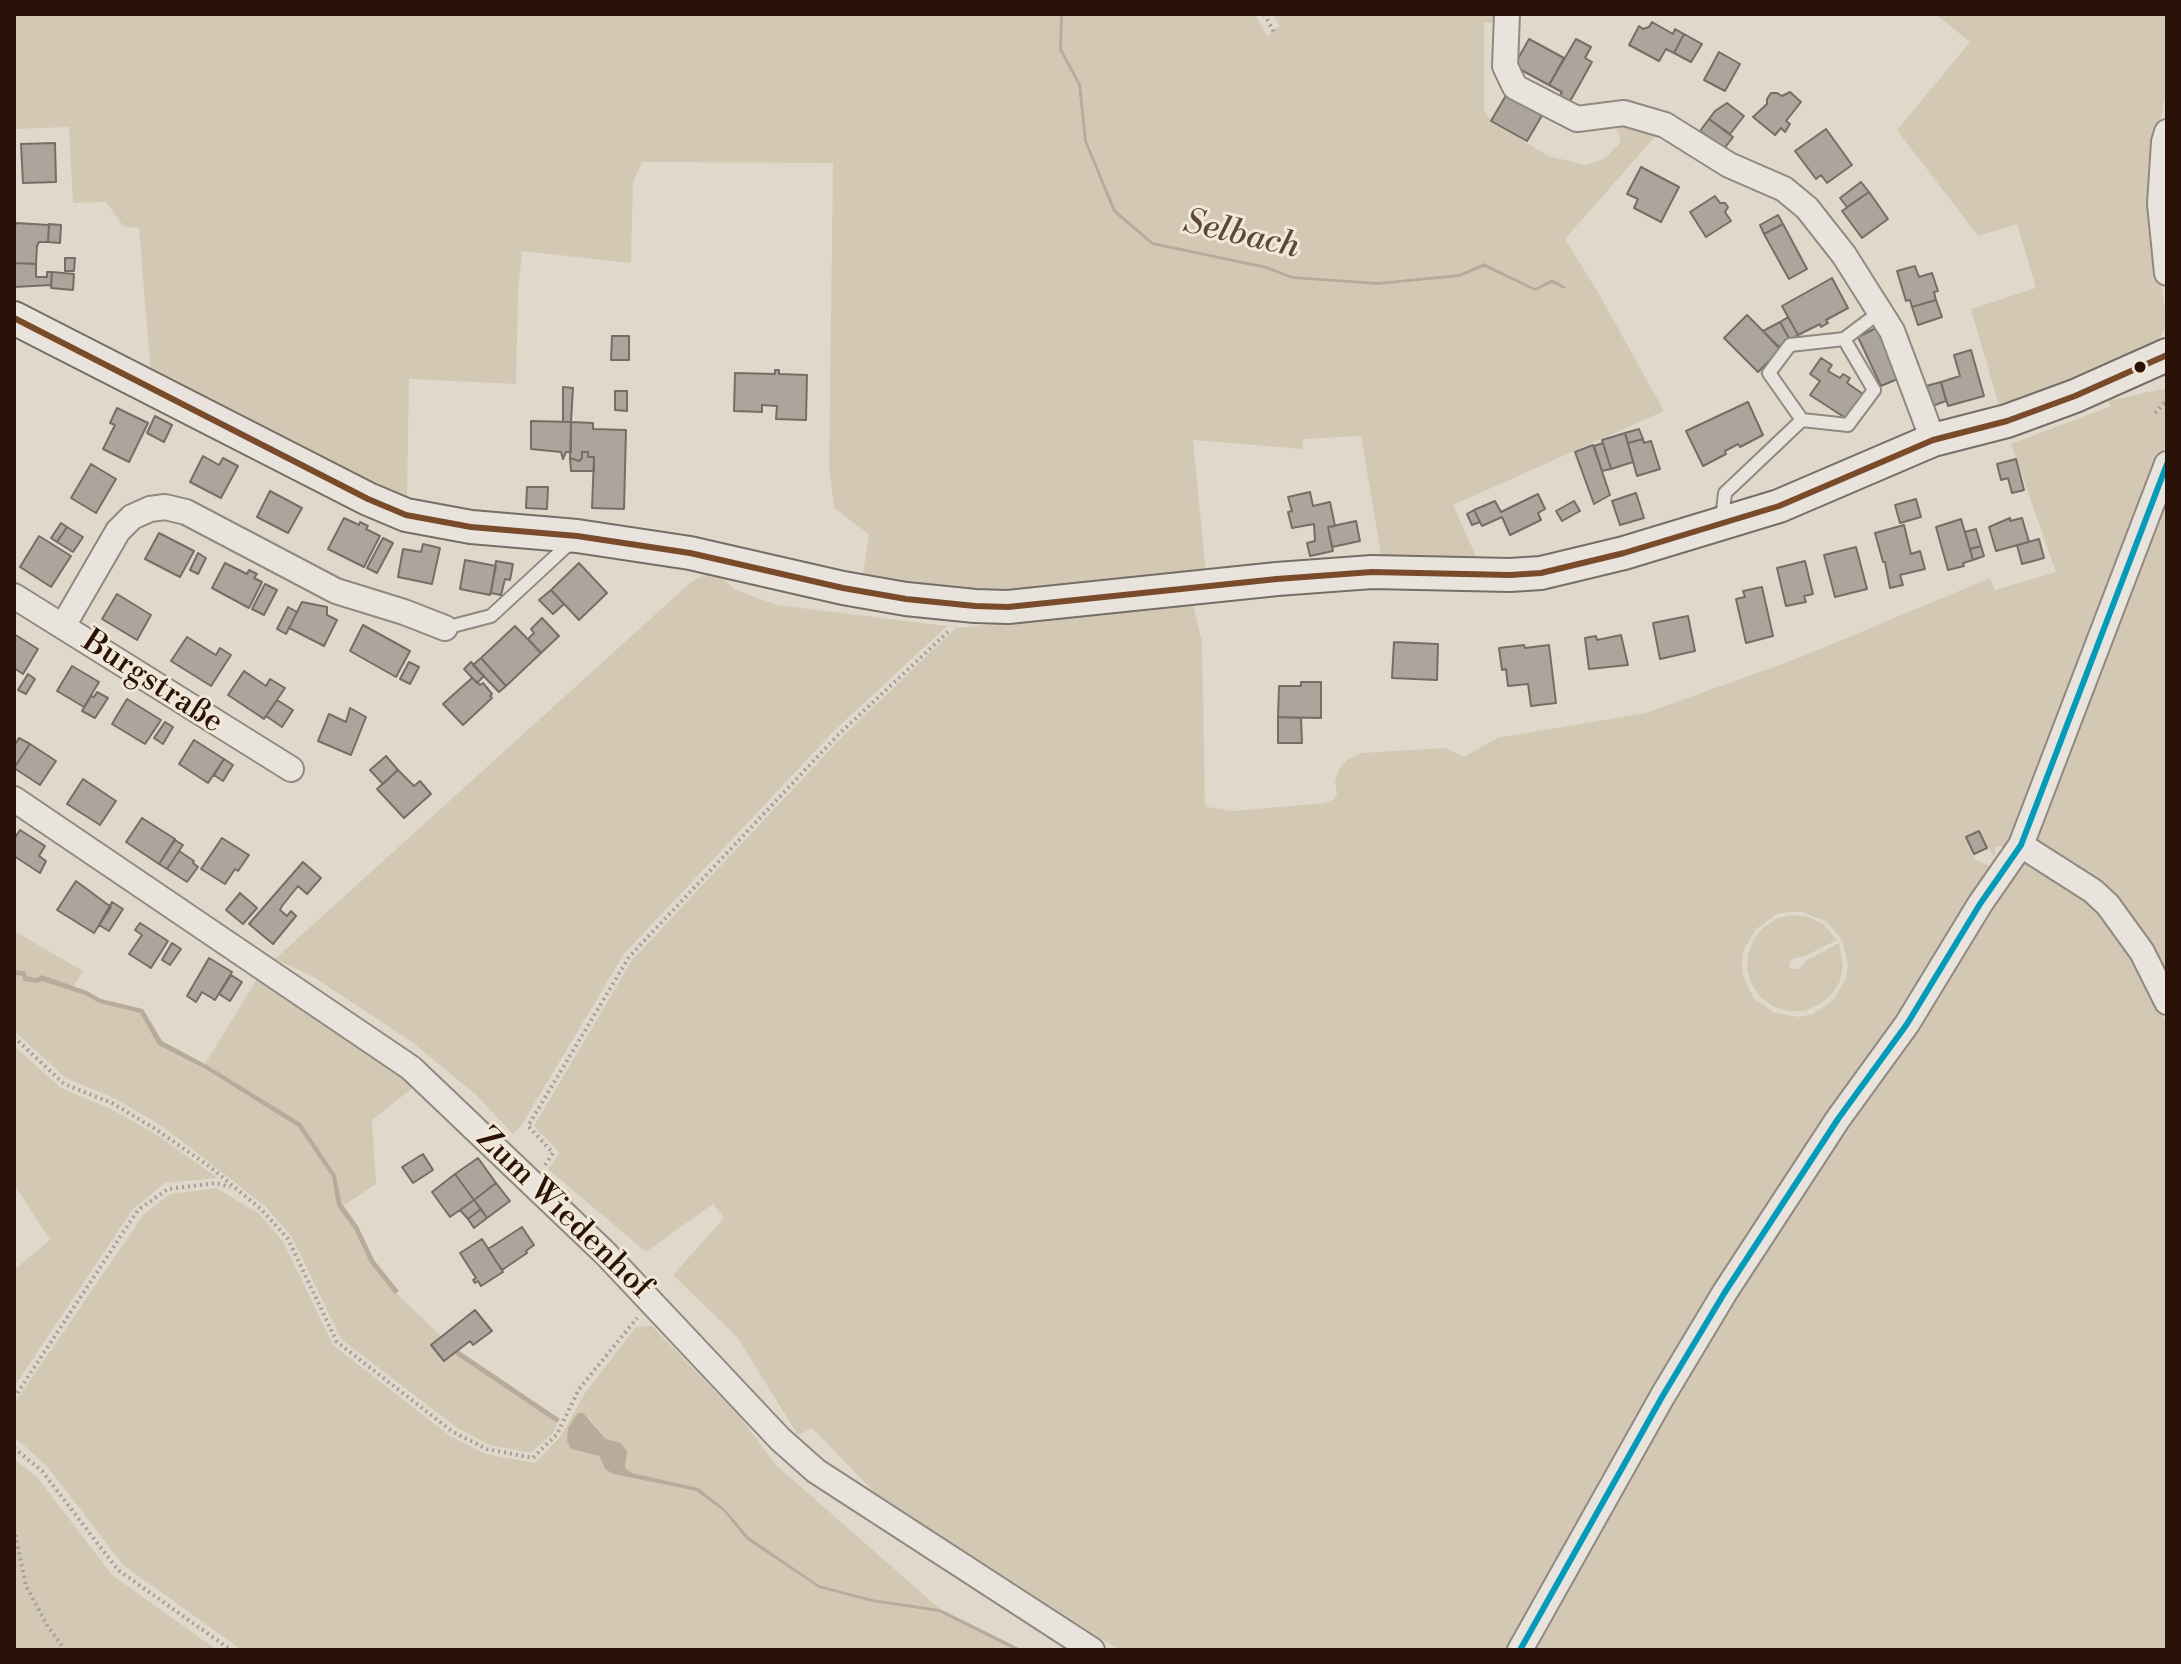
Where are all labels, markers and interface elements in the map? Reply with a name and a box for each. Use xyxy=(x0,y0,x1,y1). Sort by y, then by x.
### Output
water label: Selbach xyxy=(1179,203,1303,269)
unlabelled marker xyxy=(2132,359,2148,375)
street label: Burgstraße xyxy=(74,623,230,743)
street label: Zum Wiedenhof xyxy=(467,1120,659,1308)

